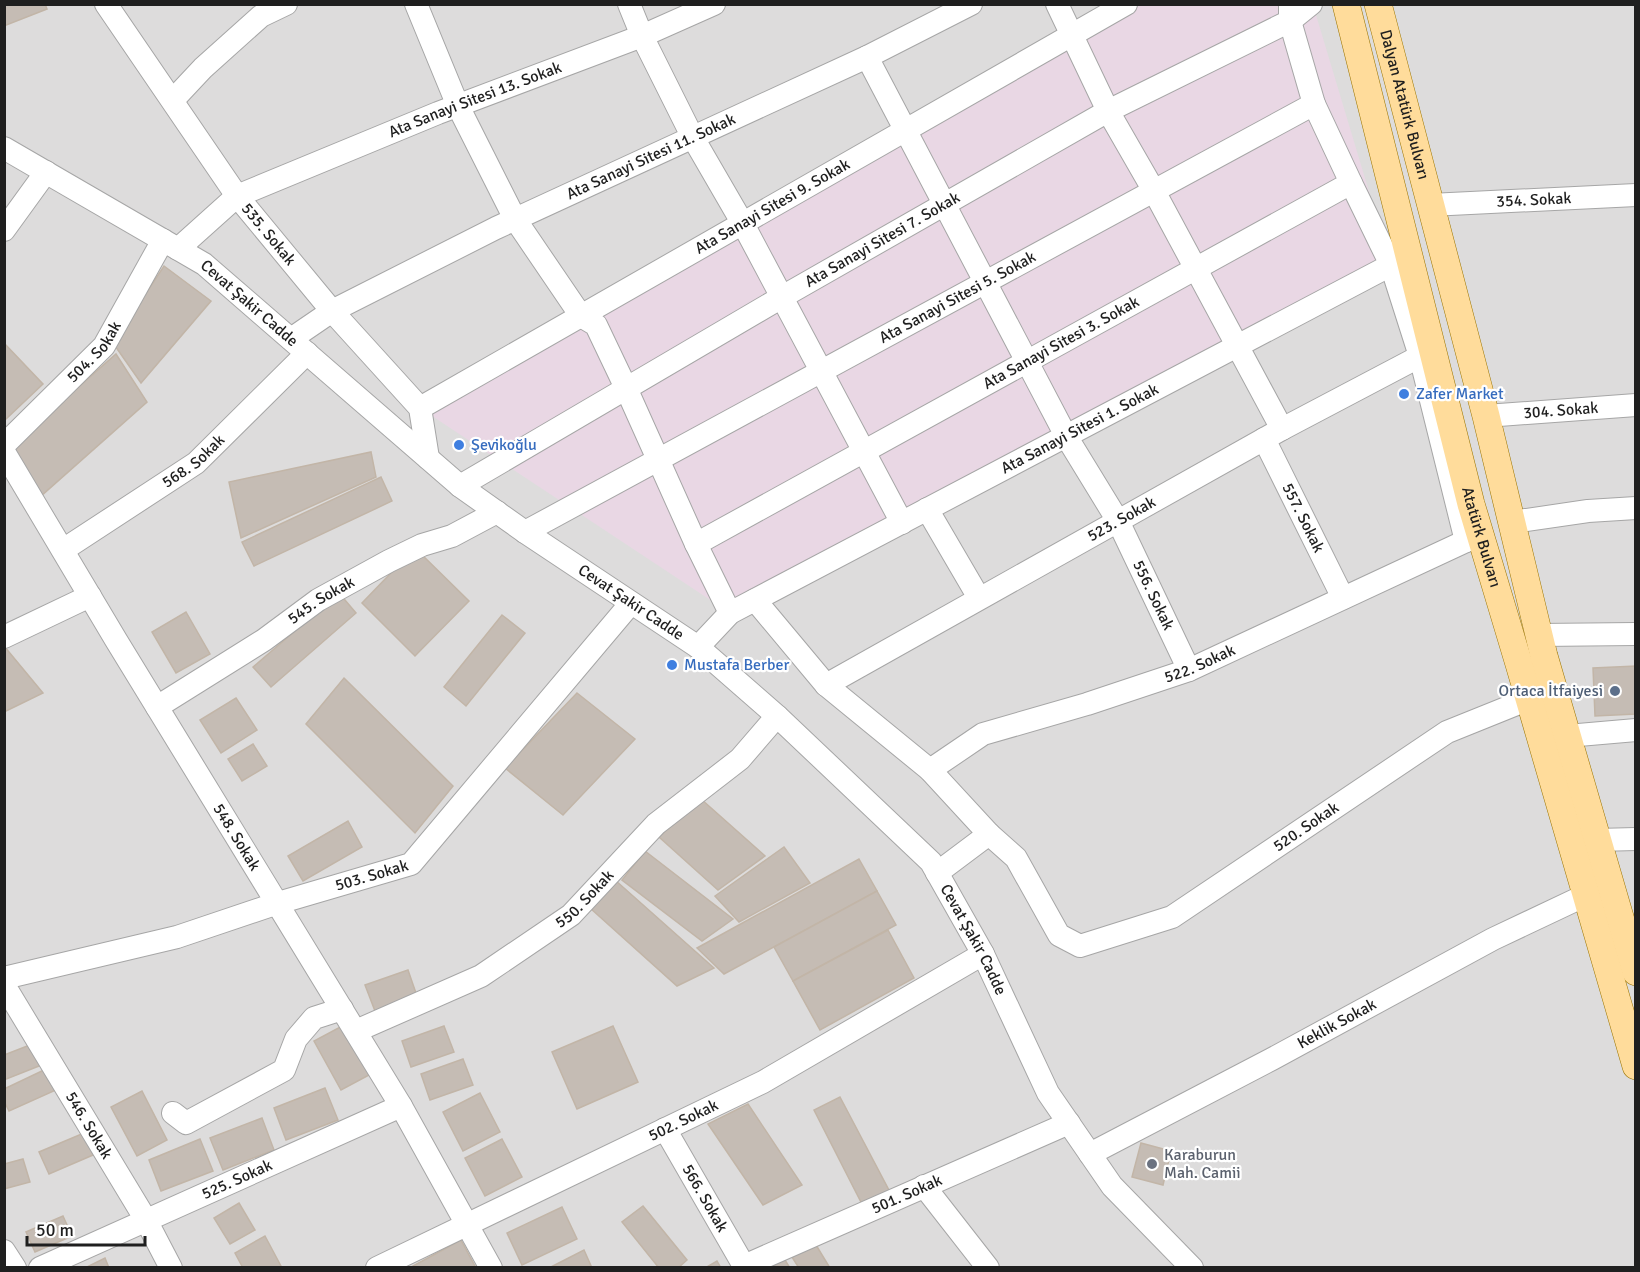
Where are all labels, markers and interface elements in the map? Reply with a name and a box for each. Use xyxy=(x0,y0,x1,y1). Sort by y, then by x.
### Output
street label: Dalyan Atatürk Bulvarı xyxy=(1375,27,1434,182)
street label: Ata Sanayi Sitesi 13. Sokak xyxy=(385,57,564,142)
street label: Ata Sanayi Sitesi 11. Sokak xyxy=(563,109,739,204)
street label: Ata Sanayi Sitesi 9. Sokak xyxy=(691,154,853,259)
street label: Ata Sanayi Sitesi 7. Sokak xyxy=(801,188,964,292)
street label: 354. Sokak xyxy=(1496,188,1572,212)
street label: 535. Sokak xyxy=(237,199,300,270)
street label: Ata Sanayi Sitesi 5. Sokak xyxy=(876,247,1039,348)
street label: Cevat Şakir Cadde xyxy=(196,255,302,351)
street label: Ata Sanayi Sitesi 3. Sokak xyxy=(980,292,1143,394)
street label: 504. Sokak xyxy=(63,318,126,387)
street label: Ata Sanayi Sitesi 1. Sokak xyxy=(998,379,1162,479)
place label: Zafer Market xyxy=(1416,384,1504,404)
marker: Zafer Market xyxy=(1397,387,1411,401)
street label: 304. Sokak xyxy=(1523,398,1599,423)
street label: 568. Sokak xyxy=(158,430,229,492)
place label: Şevikoğlu xyxy=(471,435,537,455)
marker: Şevikoğlu xyxy=(452,438,466,452)
street label: 557. Sokak xyxy=(1277,480,1329,556)
street label: Atatürk Bulvarı xyxy=(1457,485,1505,590)
street label: 523. Sokak xyxy=(1084,492,1159,546)
street label: 556. Sokak xyxy=(1128,557,1179,633)
street label: Cevat Şakir Cadde xyxy=(574,560,688,645)
street label: 545. Sokak xyxy=(284,572,358,629)
street label: 522. Sokak xyxy=(1162,640,1238,688)
place label: Mustafa Berber xyxy=(684,655,789,675)
marker: Mustafa Berber xyxy=(665,658,679,672)
place label: Ortaca İtfaiyesi xyxy=(1498,681,1603,701)
marker: Ortaca İtfaiyesi xyxy=(1608,684,1622,698)
street label: 520. Sokak xyxy=(1269,798,1343,856)
street label: 548. Sokak xyxy=(208,800,265,874)
street label: 503. Sokak xyxy=(333,855,411,896)
street label: 550. Sokak xyxy=(551,866,618,933)
street label: Cevat Şakir Cadde xyxy=(936,881,1011,998)
street label: Keklik Sokak xyxy=(1294,994,1380,1053)
street label: 546. Sokak xyxy=(61,1088,117,1163)
street label: 502. Sokak xyxy=(645,1095,721,1146)
place label: Karaburun Mah. Camii xyxy=(1164,1145,1241,1183)
street label: 525. Sokak xyxy=(199,1155,275,1204)
marker: Karaburun Mah. Camii xyxy=(1145,1157,1159,1171)
street label: 566. Sokak xyxy=(678,1161,732,1236)
street label: 501. Sokak xyxy=(868,1170,945,1219)
scale bar xyxy=(27,1209,146,1247)
text: 50 m xyxy=(36,1219,74,1241)

